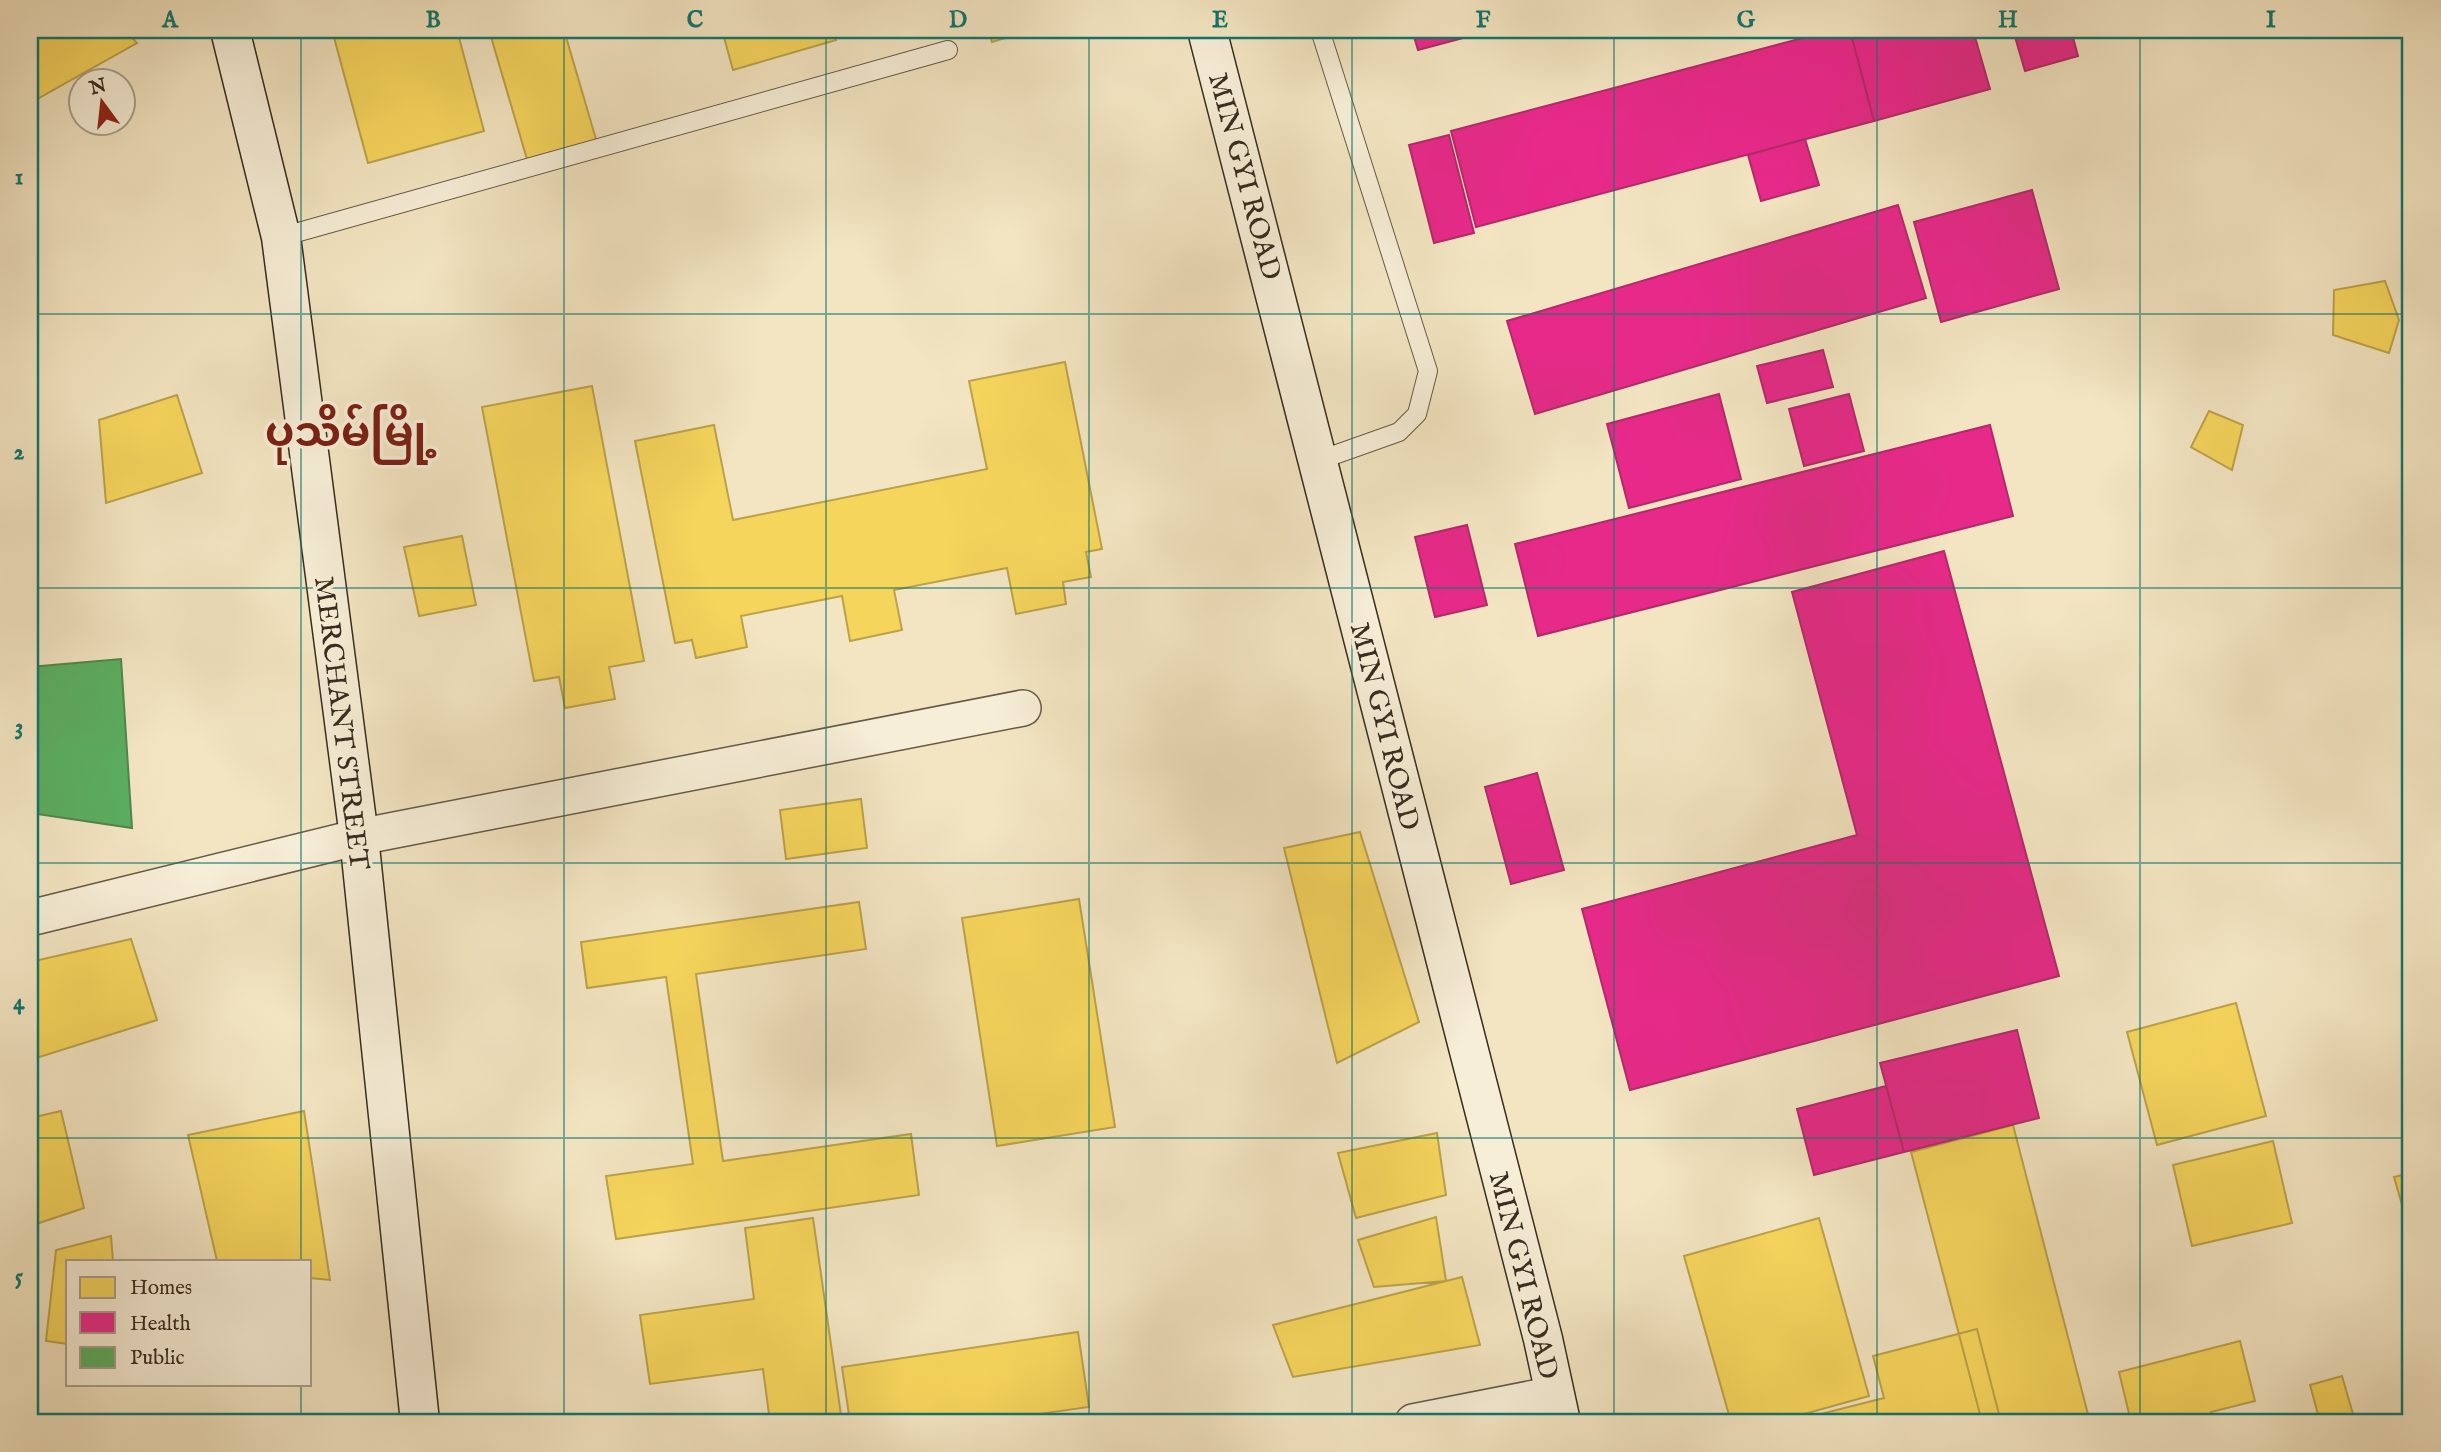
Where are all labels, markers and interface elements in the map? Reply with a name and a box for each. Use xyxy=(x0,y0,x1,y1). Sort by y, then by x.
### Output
text: A xyxy=(161,6,179,35)
text: B xyxy=(425,6,441,35)
text: C xyxy=(687,6,704,35)
text: D xyxy=(949,6,967,35)
text: E xyxy=(1212,6,1228,35)
text: F xyxy=(1476,6,1491,35)
text: G xyxy=(1737,6,1756,35)
text: H xyxy=(1998,6,2018,35)
text: I xyxy=(2266,6,2276,35)
north arrow xyxy=(66,66,136,136)
street label: MIN GYI ROAD xyxy=(1199,69,1288,284)
text: N xyxy=(86,74,110,101)
text: 1 xyxy=(15,163,23,192)
district label: ပုသိမ်မြို့ xyxy=(265,404,437,465)
text: 2 xyxy=(14,438,25,467)
street label: MERCHANT STREET xyxy=(305,575,376,873)
street label: MIN GYI ROAD xyxy=(1341,619,1426,834)
text: 3 xyxy=(15,713,23,742)
text: 4 xyxy=(13,988,25,1017)
street label: MIN GYI ROAD xyxy=(1480,1168,1565,1383)
legend xyxy=(66,1260,312,1386)
text: 5 xyxy=(15,1263,24,1292)
text: Homes xyxy=(130,1275,192,1302)
text: Health xyxy=(130,1311,191,1338)
text: Public xyxy=(130,1345,184,1372)

